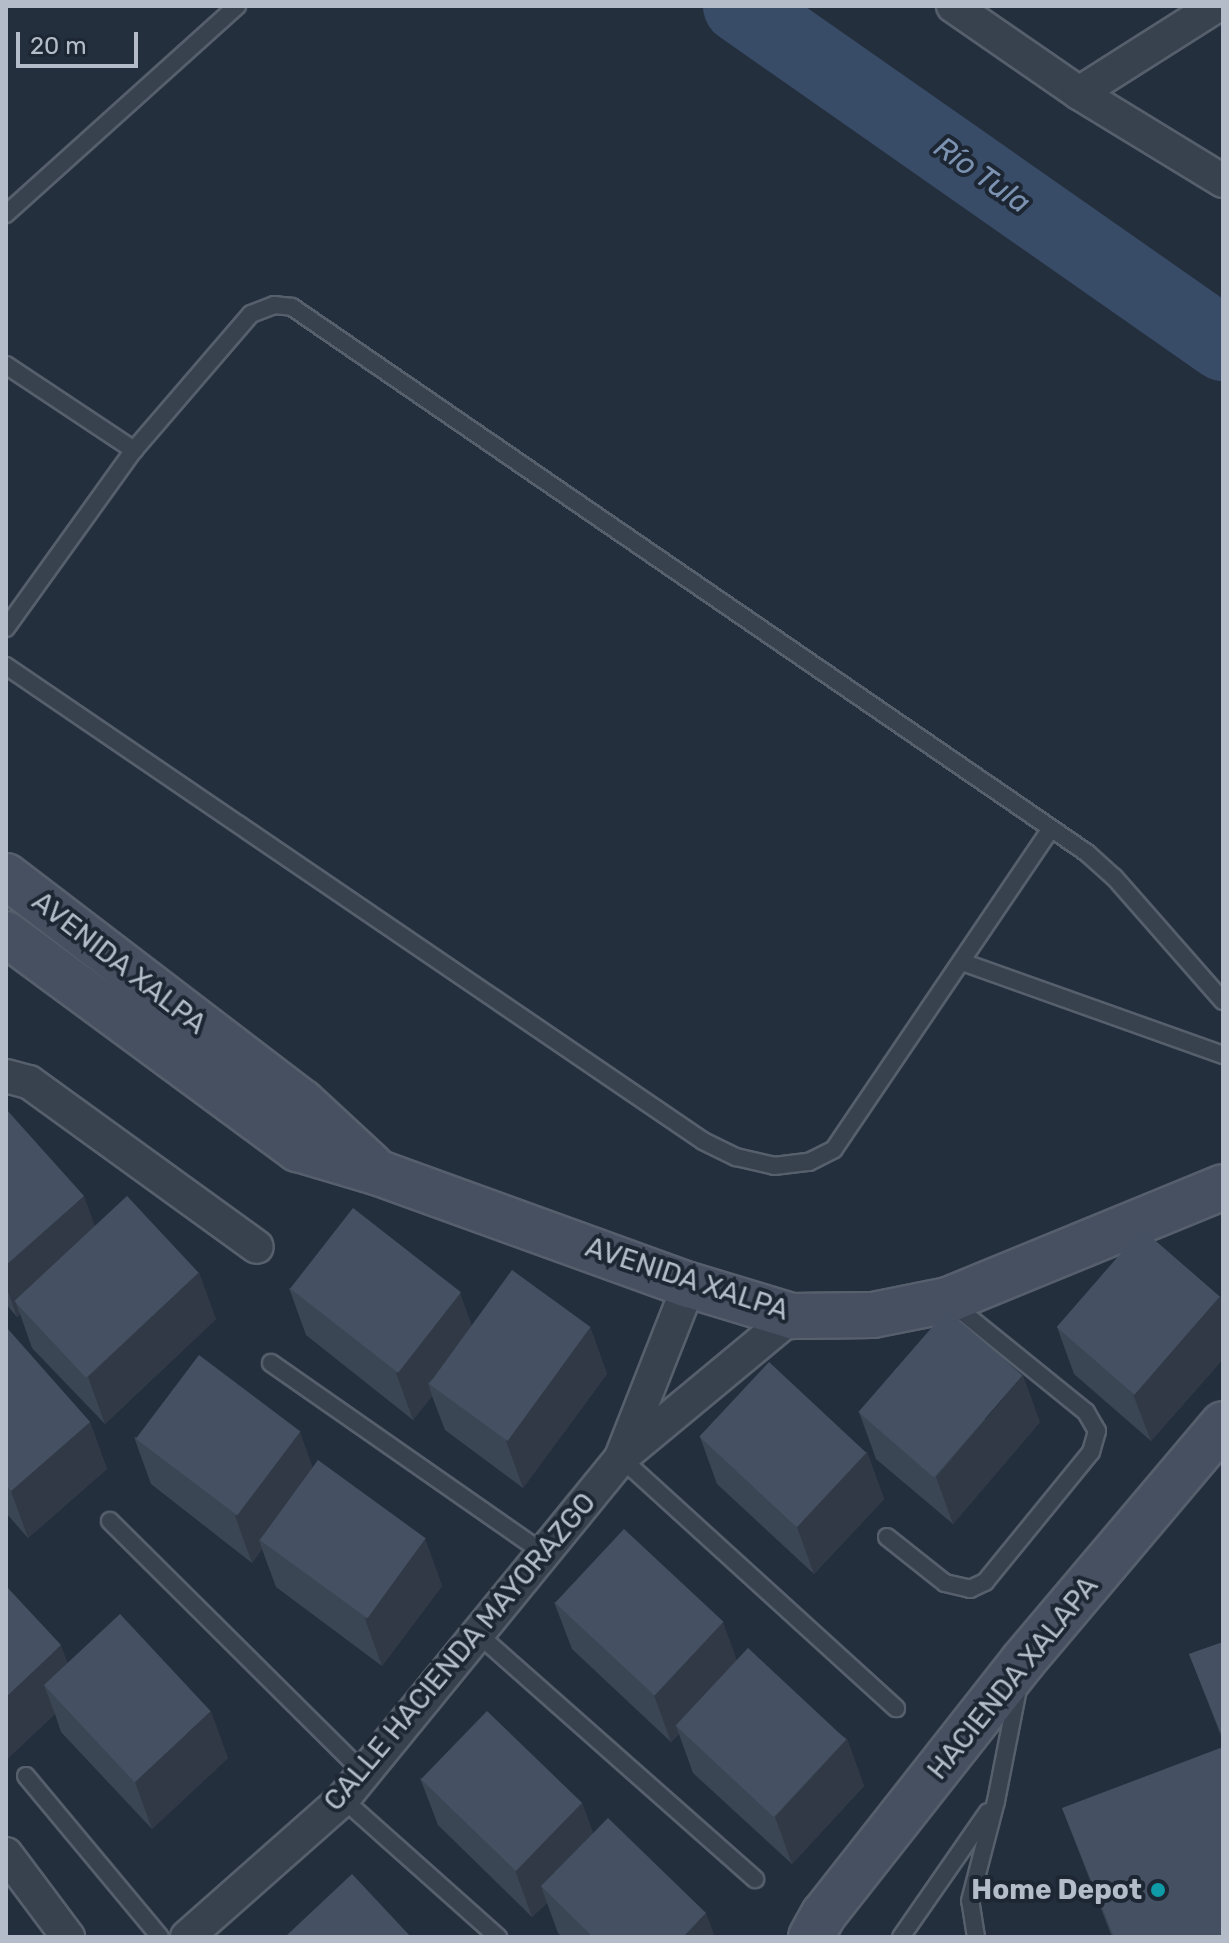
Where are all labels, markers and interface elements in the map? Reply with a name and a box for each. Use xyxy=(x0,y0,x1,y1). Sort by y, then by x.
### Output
scale bar xyxy=(20,16,142,66)
text: 20 m xyxy=(30,32,87,60)
water label: Río Tula xyxy=(927,129,1037,221)
street label: AVENIDA XALPA xyxy=(25,884,213,1042)
street label: AVENIDA XALPA xyxy=(581,1230,793,1328)
street label: CALLE HACIENDA MAYORAZGO xyxy=(317,1486,603,1818)
street label: HACIENDA XALAPA xyxy=(921,1569,1105,1787)
place label: Home Depot xyxy=(971,1873,1142,1907)
marker: Home Depot xyxy=(1149,1881,1167,1899)

